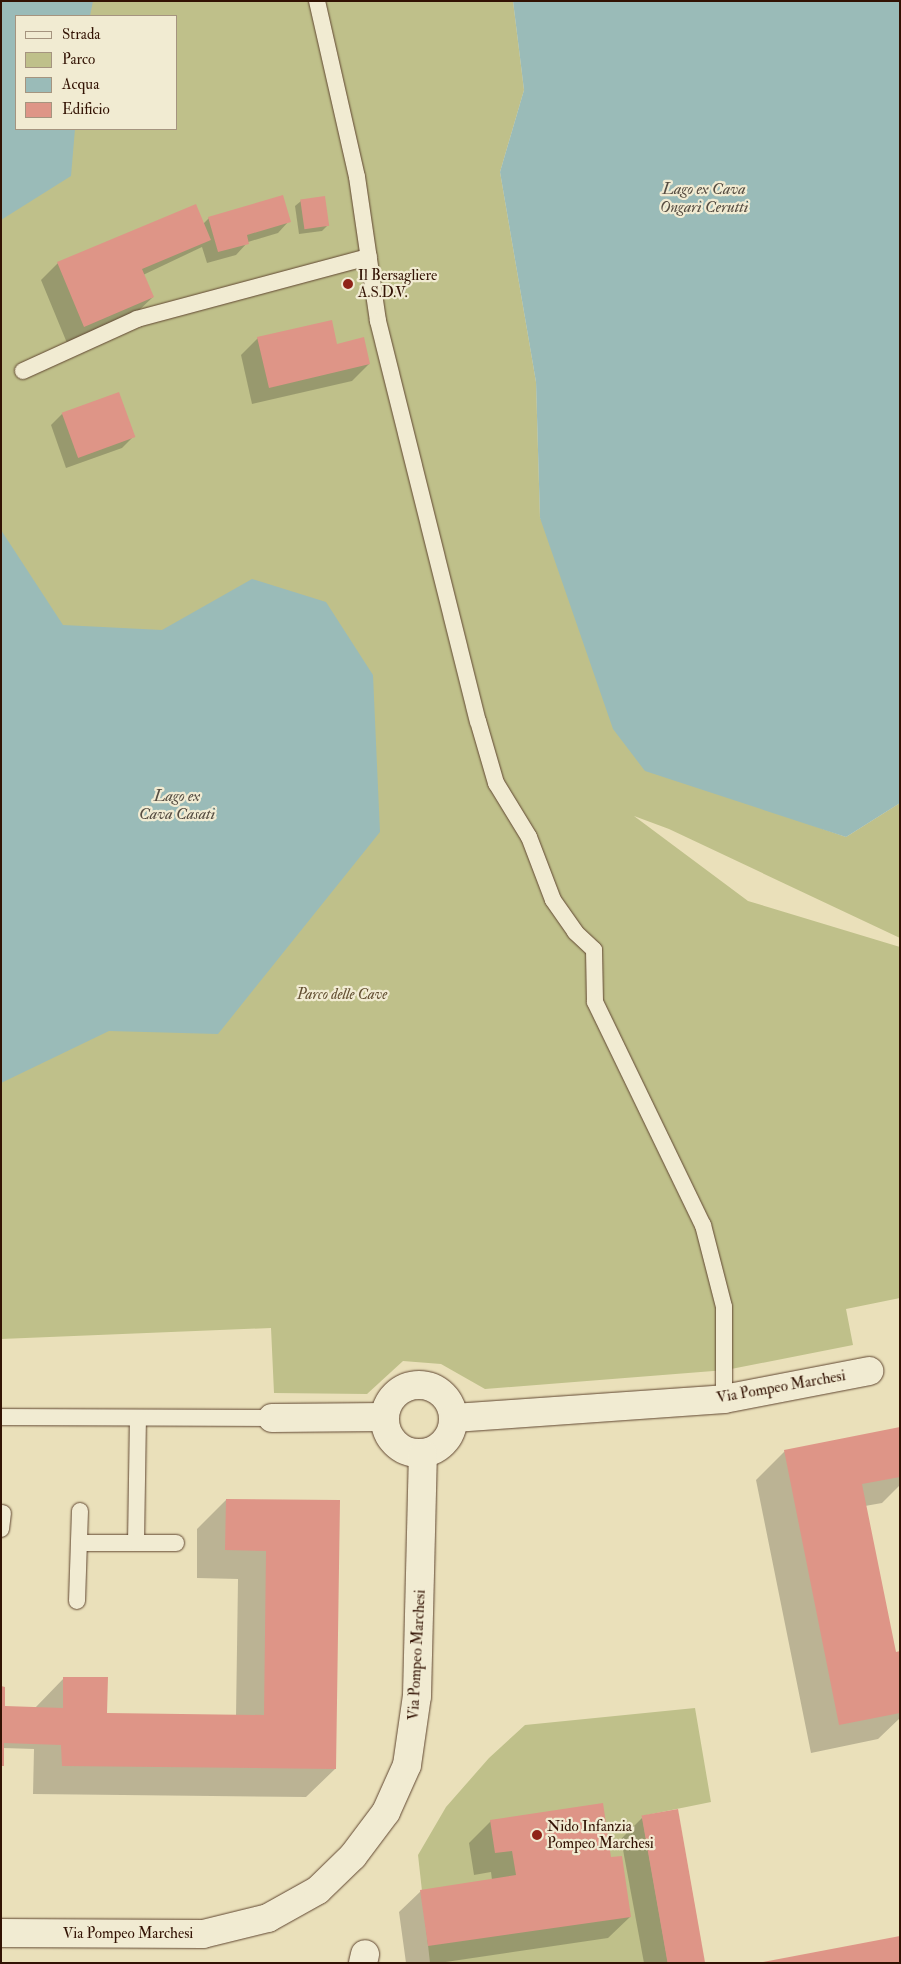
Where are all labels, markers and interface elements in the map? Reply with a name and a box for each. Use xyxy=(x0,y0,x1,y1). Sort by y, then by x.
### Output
legend xyxy=(15,15,178,130)
text: Strada xyxy=(62,25,101,44)
text: Parco xyxy=(62,50,95,69)
text: Acqua xyxy=(62,75,99,94)
text: Edificio xyxy=(62,100,110,119)
water label: Lago ex Cava Ongari Cerutti xyxy=(660,179,748,217)
place label: Il Bersagliere A.S.D.V. xyxy=(358,266,437,301)
marker: Il Bersagliere A.S.D.V. xyxy=(342,278,354,290)
water label: Lago ex Cava Casati xyxy=(139,786,215,824)
park label: Parco delle Cave xyxy=(297,986,387,1004)
street label: Via Pompeo Marchesi xyxy=(715,1367,847,1407)
street label: Via Pompeo Marchesi xyxy=(405,1589,429,1721)
place label: Nido Infanzia Pompeo Marchesi xyxy=(547,1817,654,1852)
marker: Nido Infanzia Pompeo Marchesi xyxy=(531,1829,543,1841)
street label: Via Pompeo Marchesi xyxy=(63,1925,193,1943)

